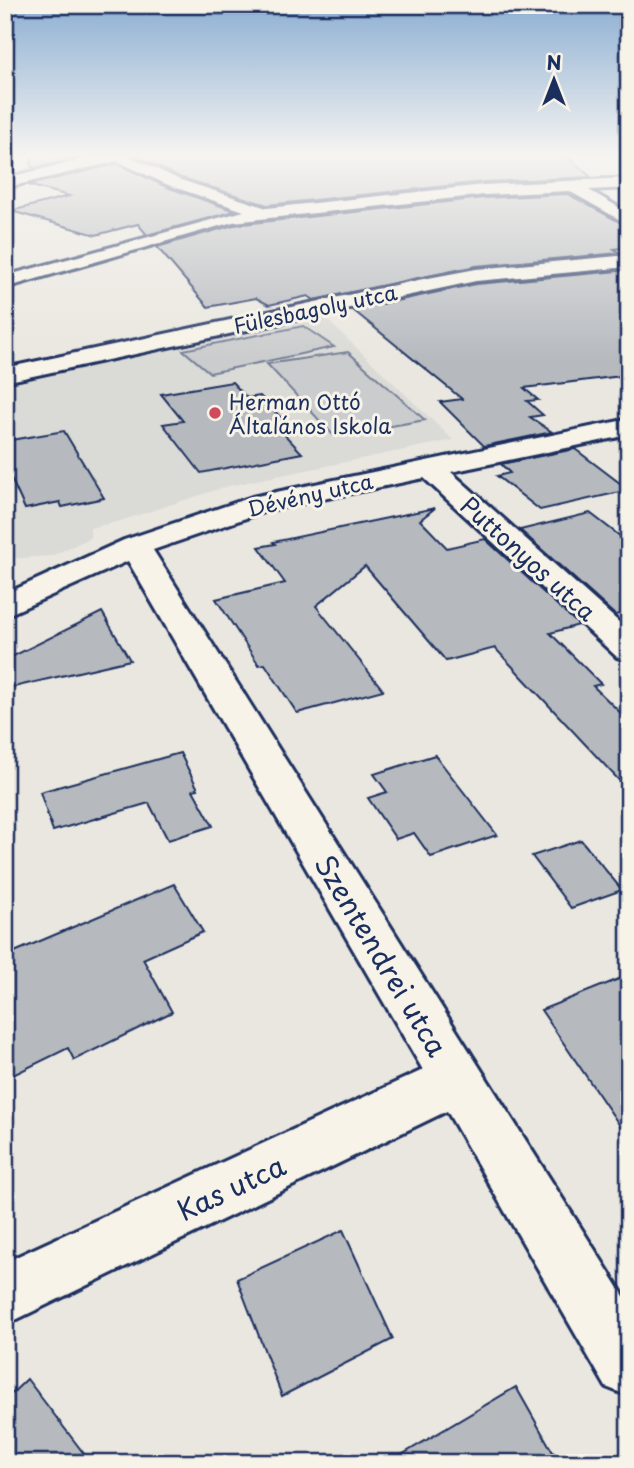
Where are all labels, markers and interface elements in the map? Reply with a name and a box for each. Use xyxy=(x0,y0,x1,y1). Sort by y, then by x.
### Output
north arrow xyxy=(518,46,588,116)
text: N xyxy=(546,48,562,76)
street label: Fülesbagoly utca xyxy=(230,275,400,341)
place label: Herman Ottó Általános Iskola xyxy=(229,385,391,441)
marker: Herman Ottó Általános Iskola xyxy=(207,405,223,421)
street label: Dévény utca xyxy=(244,464,376,524)
street label: Puttonyos utca xyxy=(453,487,605,629)
street label: Szentendrei utca xyxy=(305,846,460,1065)
street label: Kas utca xyxy=(170,1143,293,1231)

